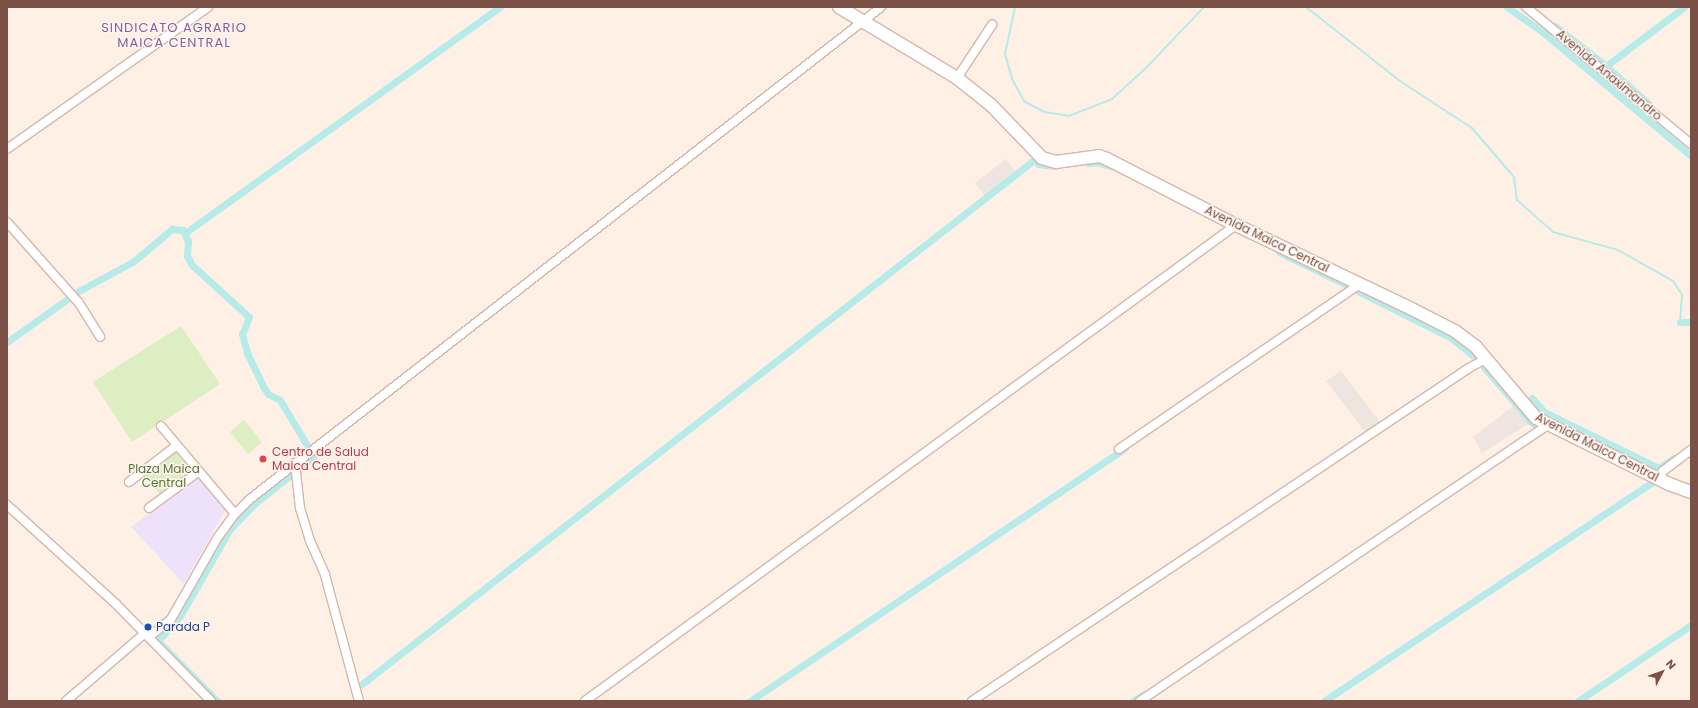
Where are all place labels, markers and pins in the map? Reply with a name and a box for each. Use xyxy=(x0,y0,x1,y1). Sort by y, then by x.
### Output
place label: Centro de Salud Maica Central xyxy=(272,445,369,473)
marker: Centro de Salud Maica Central xyxy=(257,453,269,465)
place label: Parada P xyxy=(156,620,210,634)
marker: Parada P xyxy=(143,622,153,632)

